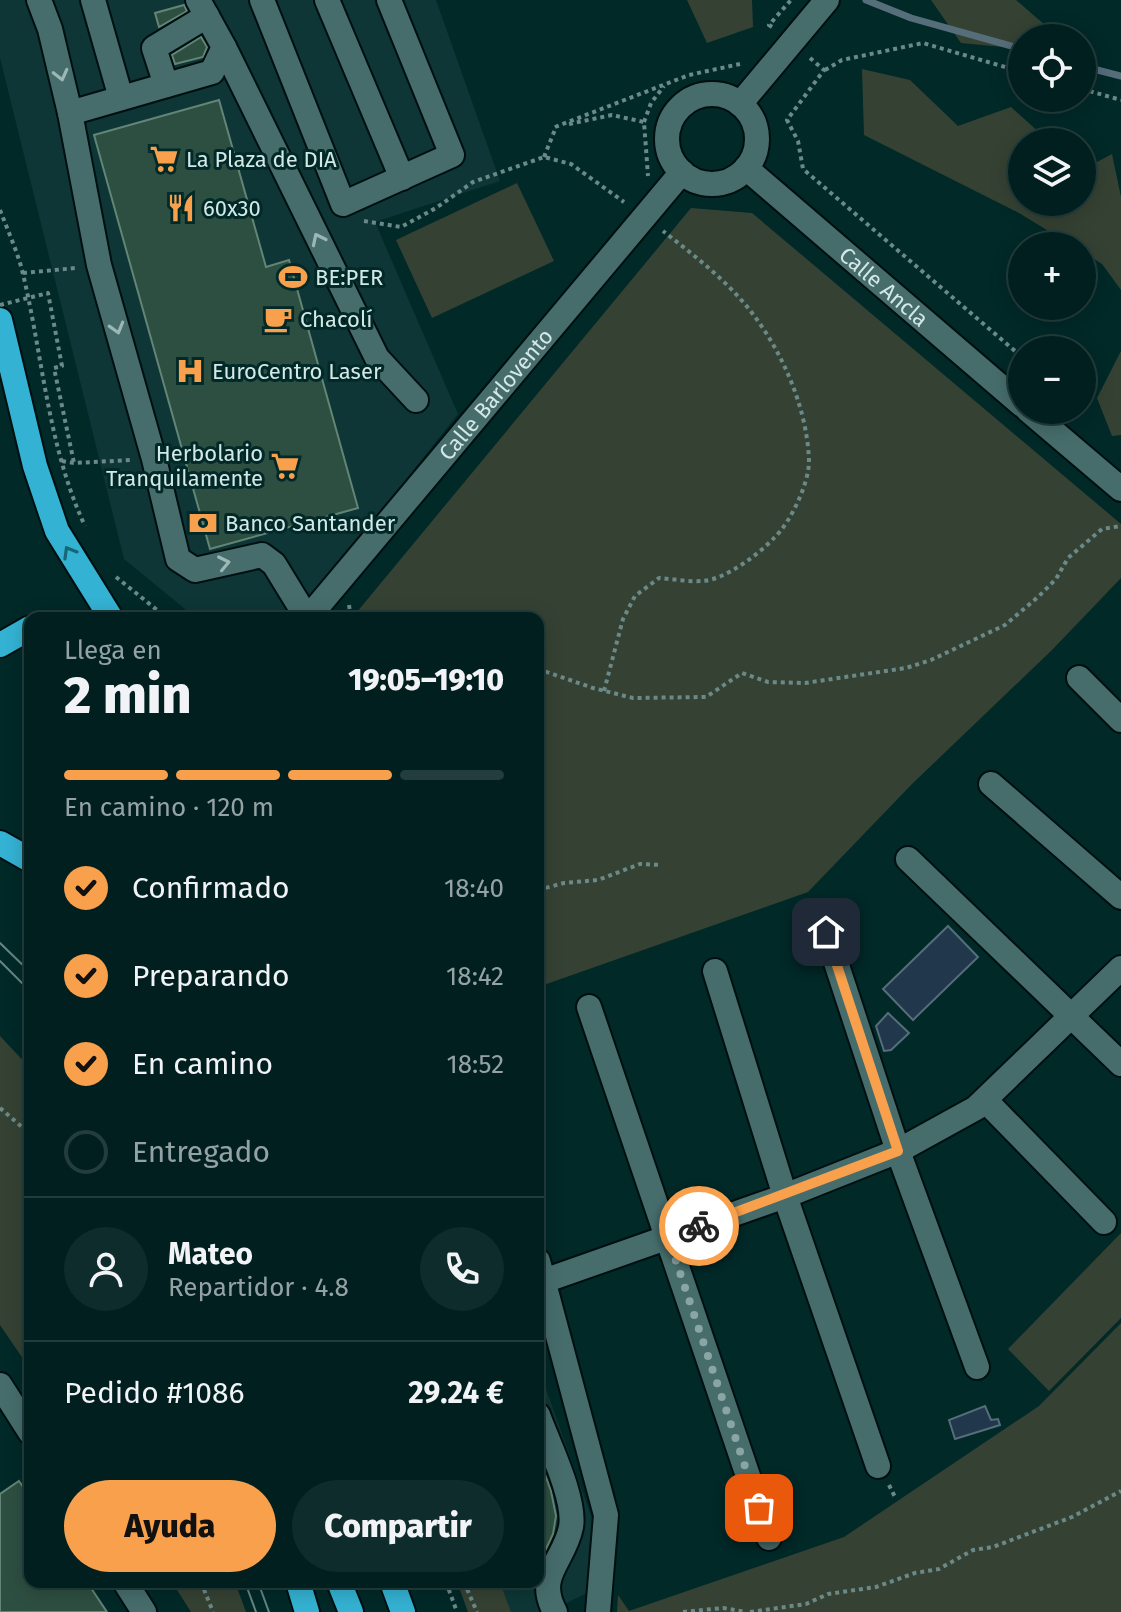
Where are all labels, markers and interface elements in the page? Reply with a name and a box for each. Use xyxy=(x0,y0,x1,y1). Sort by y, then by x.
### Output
map controls xyxy=(1008,24,1096,424)
button: locate xyxy=(1008,24,1096,112)
one-way arrow xyxy=(52,67,69,81)
button: layers xyxy=(1008,128,1096,216)
supermarket icon: La Plaza de DIA xyxy=(149,144,179,174)
place label: La Plaza de DIA xyxy=(186,146,337,173)
restaurant icon: 60x30 xyxy=(166,193,196,223)
place label: 60x30 xyxy=(203,195,261,222)
one-way arrow xyxy=(312,232,328,247)
button: + xyxy=(1008,232,1096,320)
street label: Calle Ancla xyxy=(834,241,934,332)
sports icon: BE:PER xyxy=(278,262,308,292)
place label: BE:PER xyxy=(315,264,383,291)
cafe icon: Chacolí xyxy=(263,304,293,334)
place label: Chacolí xyxy=(300,306,373,333)
one-way arrow xyxy=(108,321,124,335)
street label: Calle Barlovento xyxy=(433,323,559,466)
button: − xyxy=(1008,336,1096,424)
hospital icon: EuroCentro Laser xyxy=(175,356,205,386)
place label: EuroCentro Laser xyxy=(212,358,382,385)
place label: Herbolario Tranquilamente xyxy=(106,440,263,492)
supermarket icon: Herbolario Tranquilamente xyxy=(270,451,300,481)
bank icon: Banco Santander xyxy=(188,508,218,538)
place label: Banco Santander xyxy=(225,510,396,537)
one-way arrow xyxy=(63,546,79,561)
one-way arrow xyxy=(217,555,230,572)
text: Llega en xyxy=(64,635,162,666)
text: 19:05–19:10 xyxy=(348,662,504,698)
text: 2 min xyxy=(64,664,191,727)
text: En camino · 120 m xyxy=(64,792,274,823)
icon: check xyxy=(64,866,108,910)
text: Confirmado xyxy=(132,870,290,906)
text: 18:40 xyxy=(444,873,504,904)
pin xyxy=(792,898,860,966)
icon: home xyxy=(804,910,848,954)
icon: check xyxy=(64,954,108,998)
text: Preparando xyxy=(132,958,290,994)
text: 18:42 xyxy=(446,961,504,992)
icon: check xyxy=(64,1042,108,1086)
text: En camino xyxy=(132,1046,273,1082)
text: 18:52 xyxy=(446,1049,504,1080)
text: Entregado xyxy=(132,1134,270,1170)
courier xyxy=(659,1186,739,1266)
icon: bike xyxy=(677,1204,721,1248)
button: person xyxy=(64,1227,148,1311)
button: phone xyxy=(420,1227,504,1311)
text: Mateo xyxy=(168,1236,253,1272)
text: Repartidor · 4.8 xyxy=(168,1272,349,1303)
text: Pedido #1086 xyxy=(64,1375,244,1411)
text: 29.24 € xyxy=(408,1375,504,1411)
pin xyxy=(725,1474,793,1542)
button: Ayuda xyxy=(64,1480,276,1572)
button: Compartir xyxy=(292,1480,504,1572)
icon: bag xyxy=(737,1486,781,1530)

